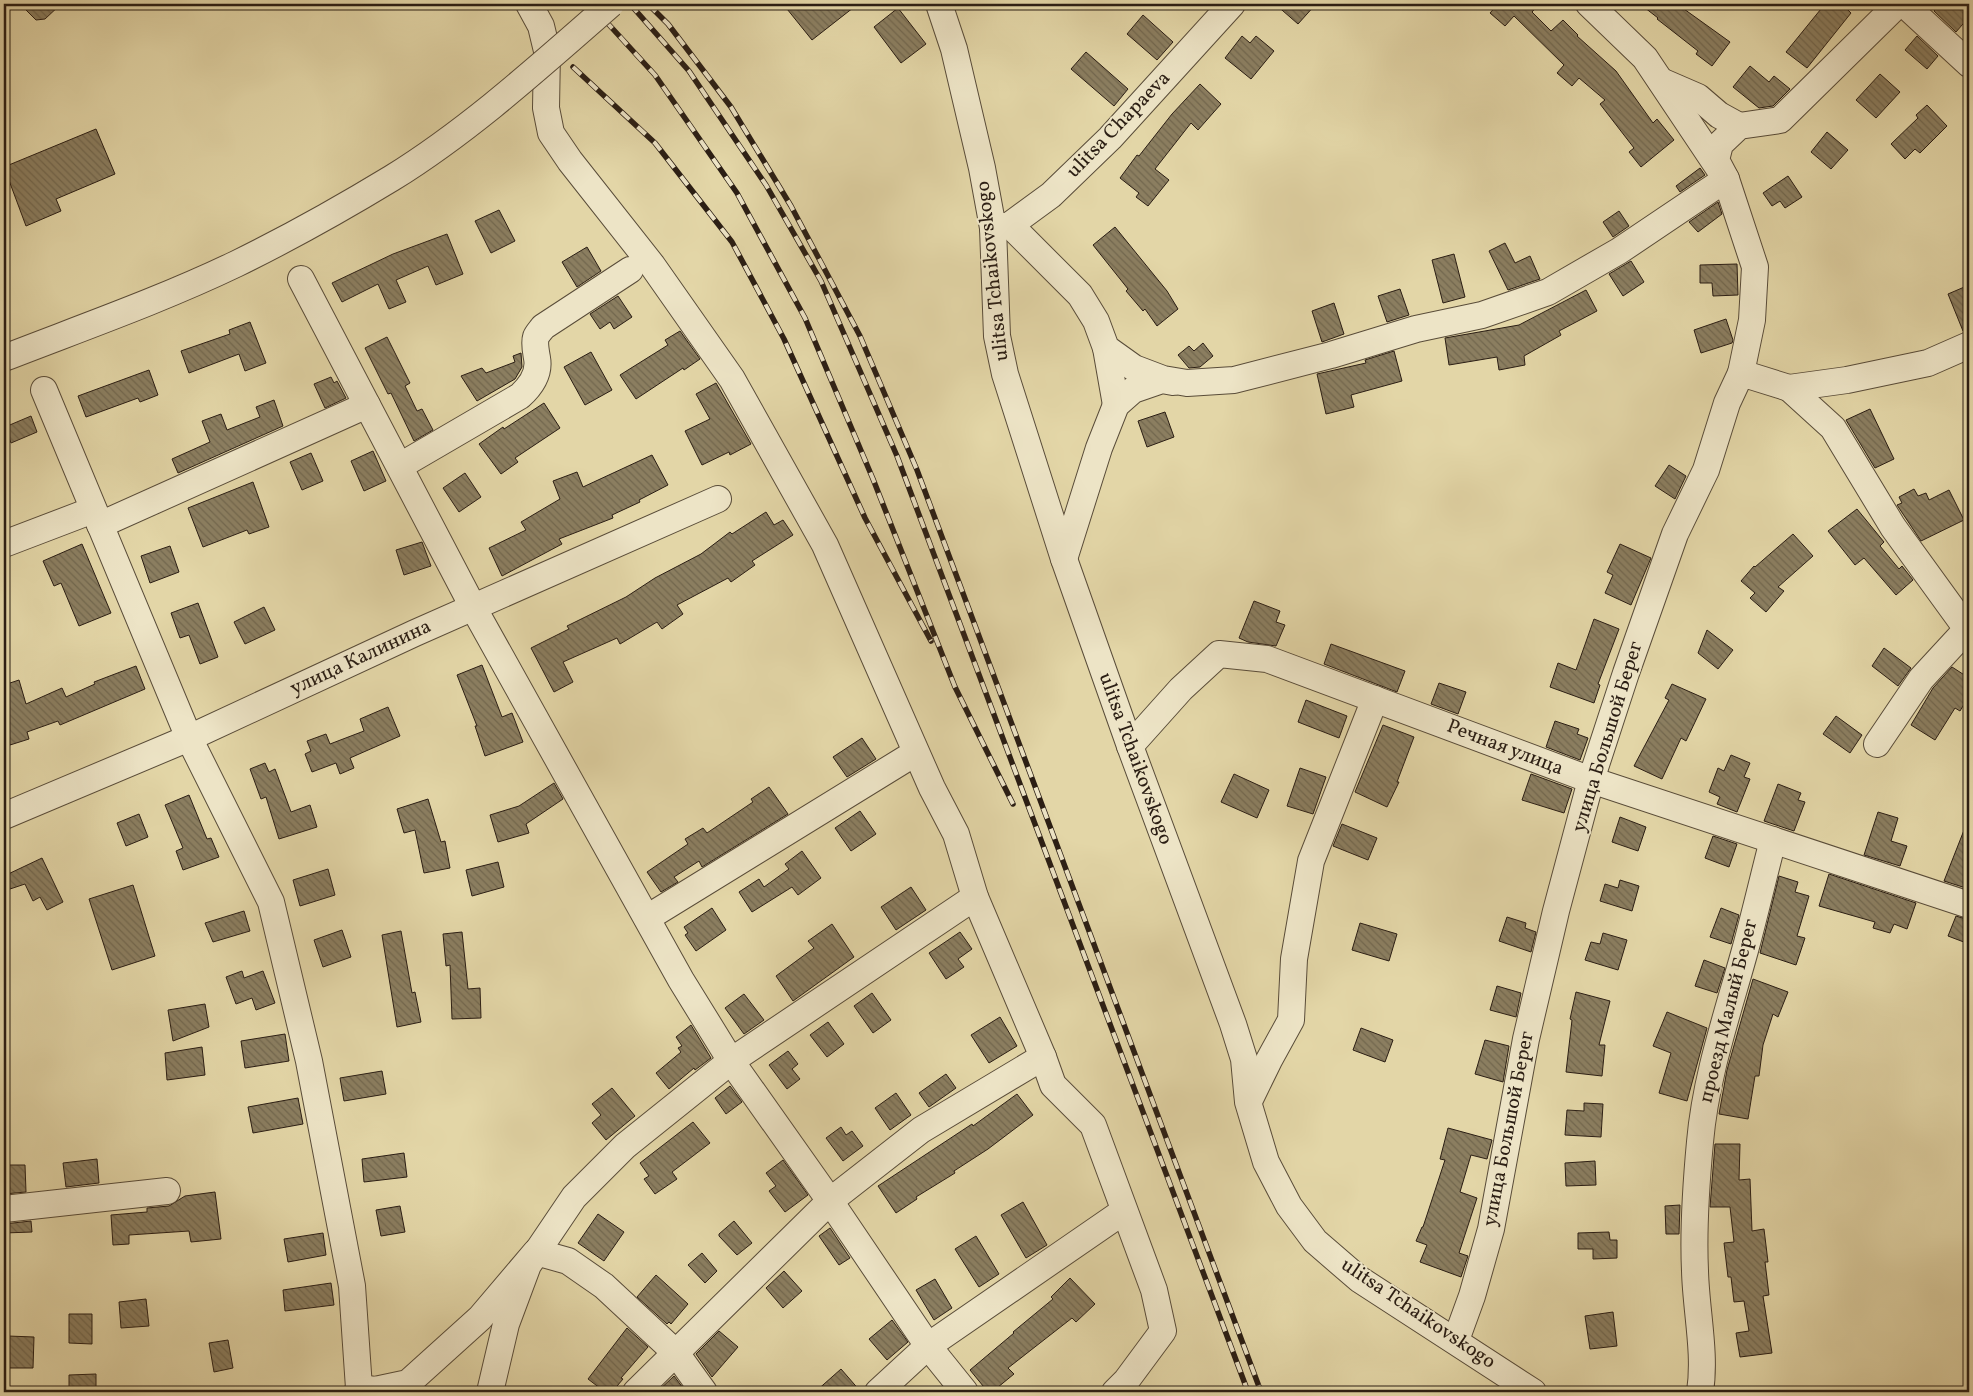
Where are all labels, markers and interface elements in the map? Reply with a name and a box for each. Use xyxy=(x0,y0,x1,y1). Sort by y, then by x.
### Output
street label: ulitsa Chapaeva xyxy=(1061,65,1177,185)
street label: ulitsa Tchaikovskogo xyxy=(970,179,1016,363)
street label: улица Калинина xyxy=(286,613,436,703)
street label: улица Большой Берег xyxy=(1566,638,1650,836)
street label: ulitsa Tchaikovskogo xyxy=(1091,669,1179,849)
street label: Речная улица xyxy=(1443,713,1568,783)
street label: проезд Малый Берег xyxy=(1693,916,1765,1106)
street label: улица Большой Берег xyxy=(1476,1029,1542,1229)
street label: ulitsa Tchaikovskogo xyxy=(1335,1252,1501,1376)

